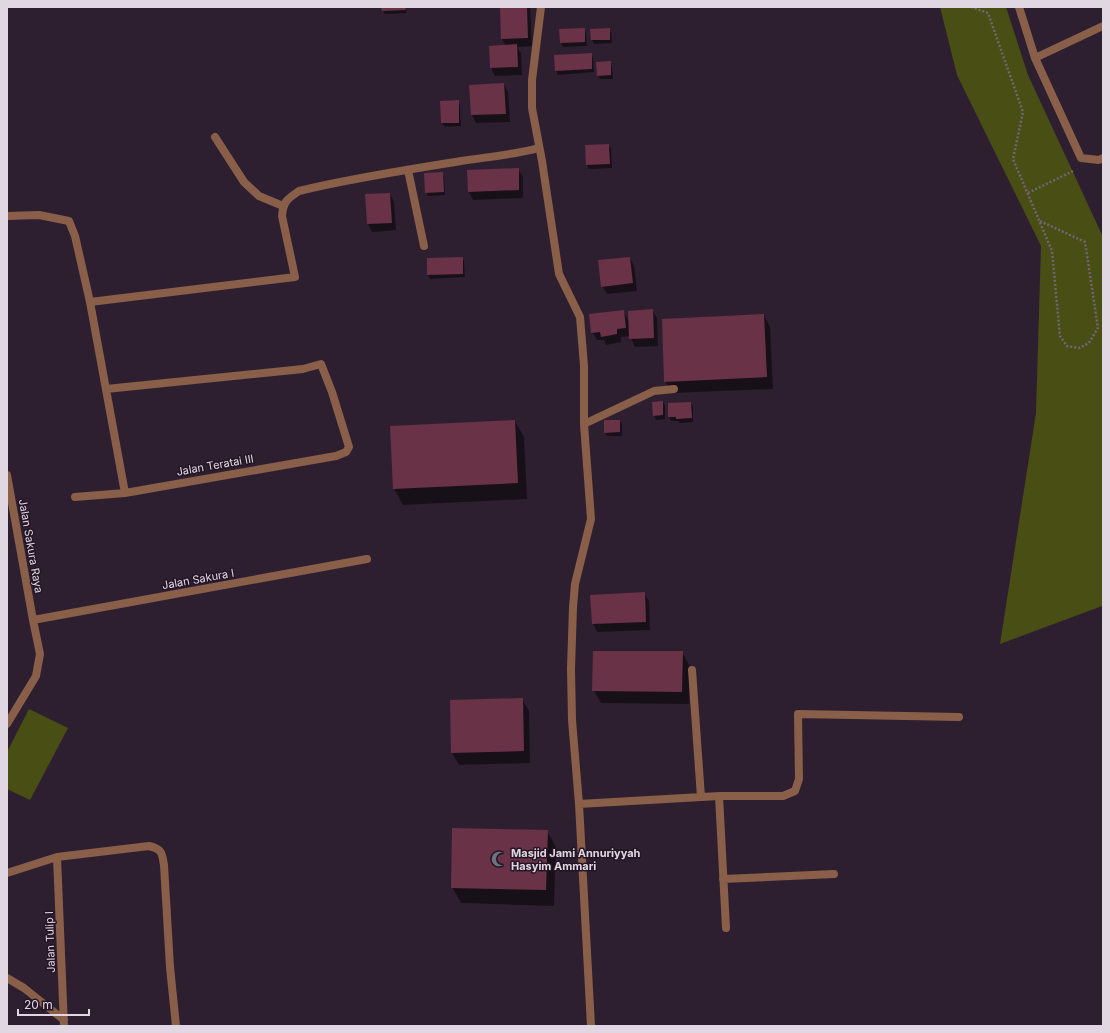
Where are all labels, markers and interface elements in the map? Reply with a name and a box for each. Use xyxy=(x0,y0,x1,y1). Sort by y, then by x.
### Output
street label: Jalan Teratai III xyxy=(175,451,255,479)
street label: Jalan Sakura Raya xyxy=(16,498,46,594)
street label: Jalan Sakura I xyxy=(161,566,235,592)
place label: Masjid Jami Annuriyyah Hasyim Ammari xyxy=(511,846,641,873)
mosque icon: Masjid Jami Annuriyyah Hasyim Ammari xyxy=(490,850,508,868)
street label: Jalan Tulip I xyxy=(42,911,58,973)
scale bar xyxy=(18,991,89,1017)
text: 20 m xyxy=(24,997,53,1012)

